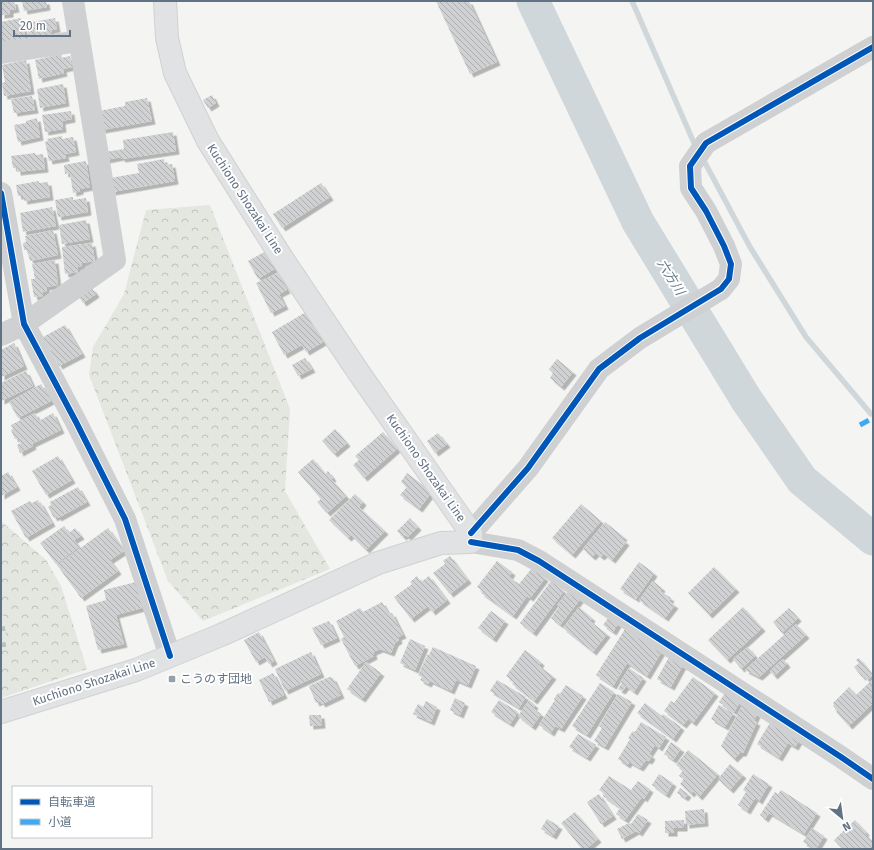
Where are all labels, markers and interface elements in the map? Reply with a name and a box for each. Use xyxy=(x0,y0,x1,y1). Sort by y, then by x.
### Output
scale bar xyxy=(14,12,70,38)
text: 20 m xyxy=(20,19,46,33)
street label: Kuchiono Shozakai Line xyxy=(204,141,286,257)
water label: 六方川 xyxy=(654,256,689,299)
street label: Kuchiono Shozakai Line xyxy=(383,411,469,525)
street label: Kuchiono Shozakai Line xyxy=(31,656,157,708)
place label: こうのす団地 xyxy=(180,672,252,686)
marker: こうのす団地 xyxy=(167,674,177,684)
legend xyxy=(12,786,152,838)
text: 自転車道 xyxy=(48,795,96,809)
north arrow xyxy=(822,798,862,838)
text: 小道 xyxy=(48,815,72,829)
text: N xyxy=(840,819,853,834)

